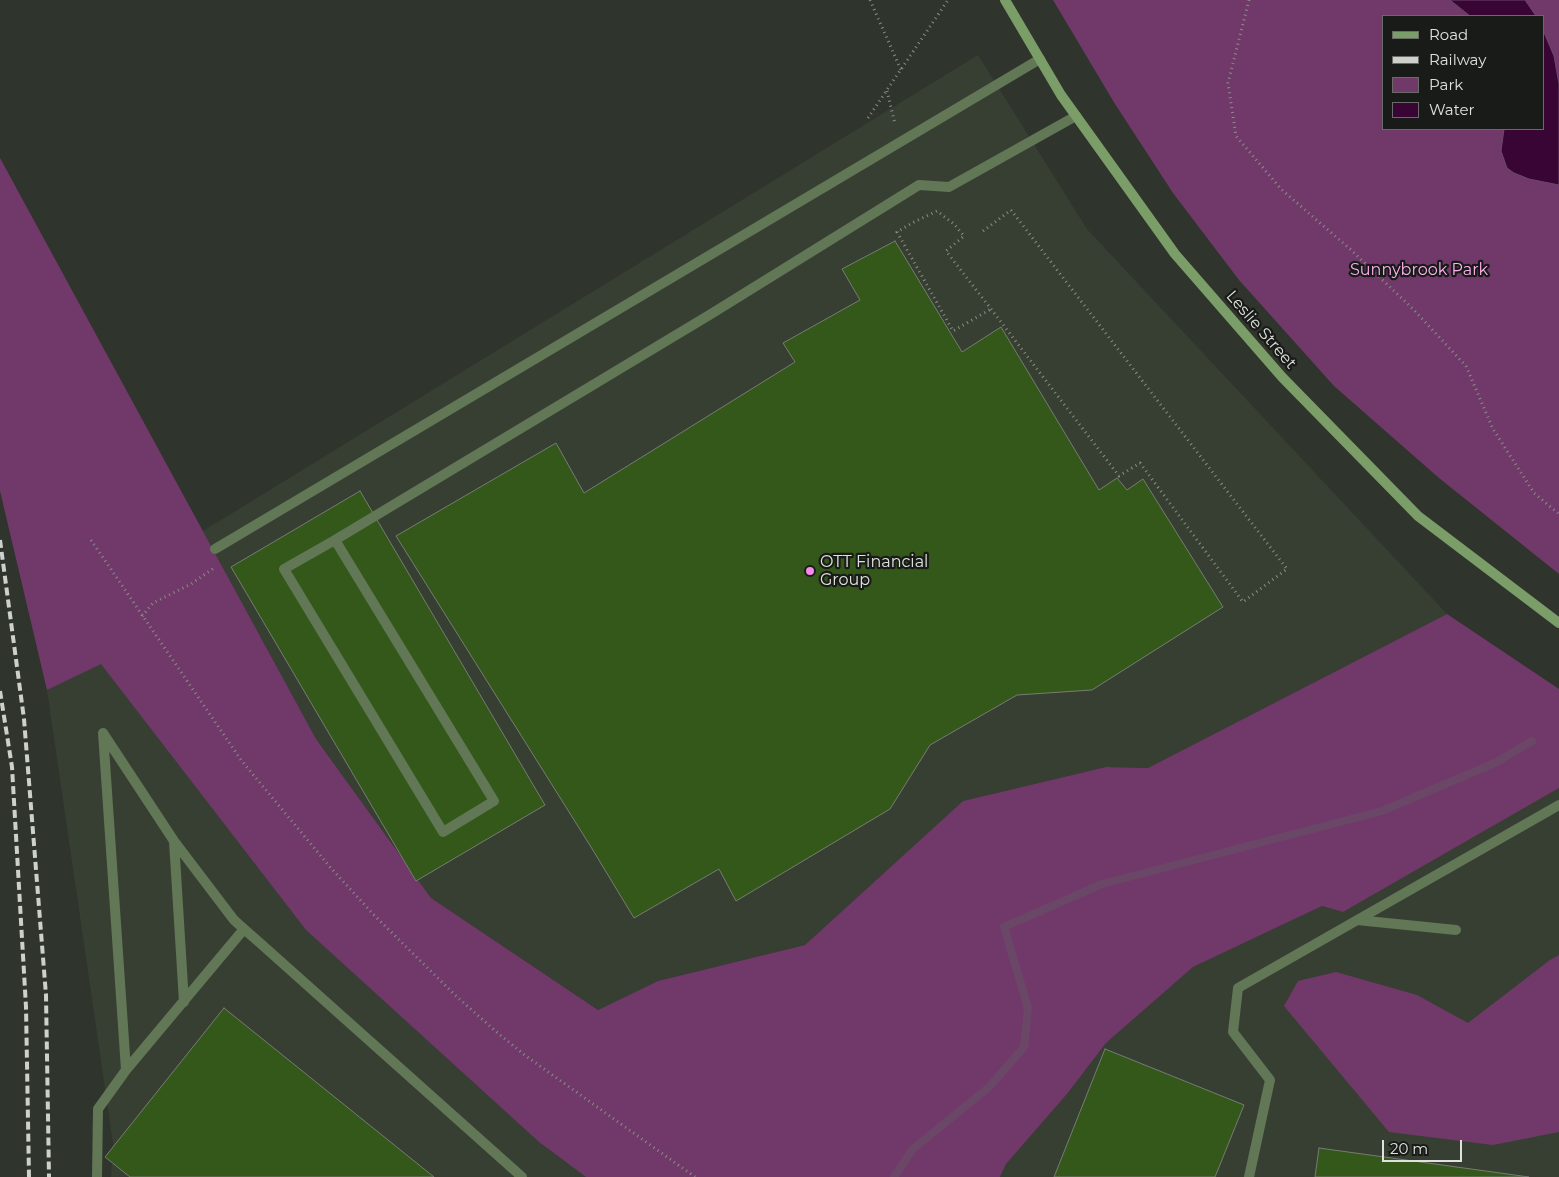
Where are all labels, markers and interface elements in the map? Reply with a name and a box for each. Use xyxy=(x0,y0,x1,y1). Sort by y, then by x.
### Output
legend xyxy=(1382,15,1544,130)
text: Road xyxy=(1429,25,1468,44)
text: Railway xyxy=(1429,50,1486,69)
text: Park xyxy=(1429,75,1463,94)
text: Water xyxy=(1429,100,1475,119)
park label: Sunnybrook Park xyxy=(1350,260,1488,280)
street label: Leslie Street xyxy=(1222,287,1300,373)
place label: OTT Financial Group xyxy=(820,552,928,590)
marker: OTT Financial Group xyxy=(804,565,816,577)
scale bar xyxy=(1384,1130,1464,1162)
text: 20 m xyxy=(1390,1139,1428,1158)

